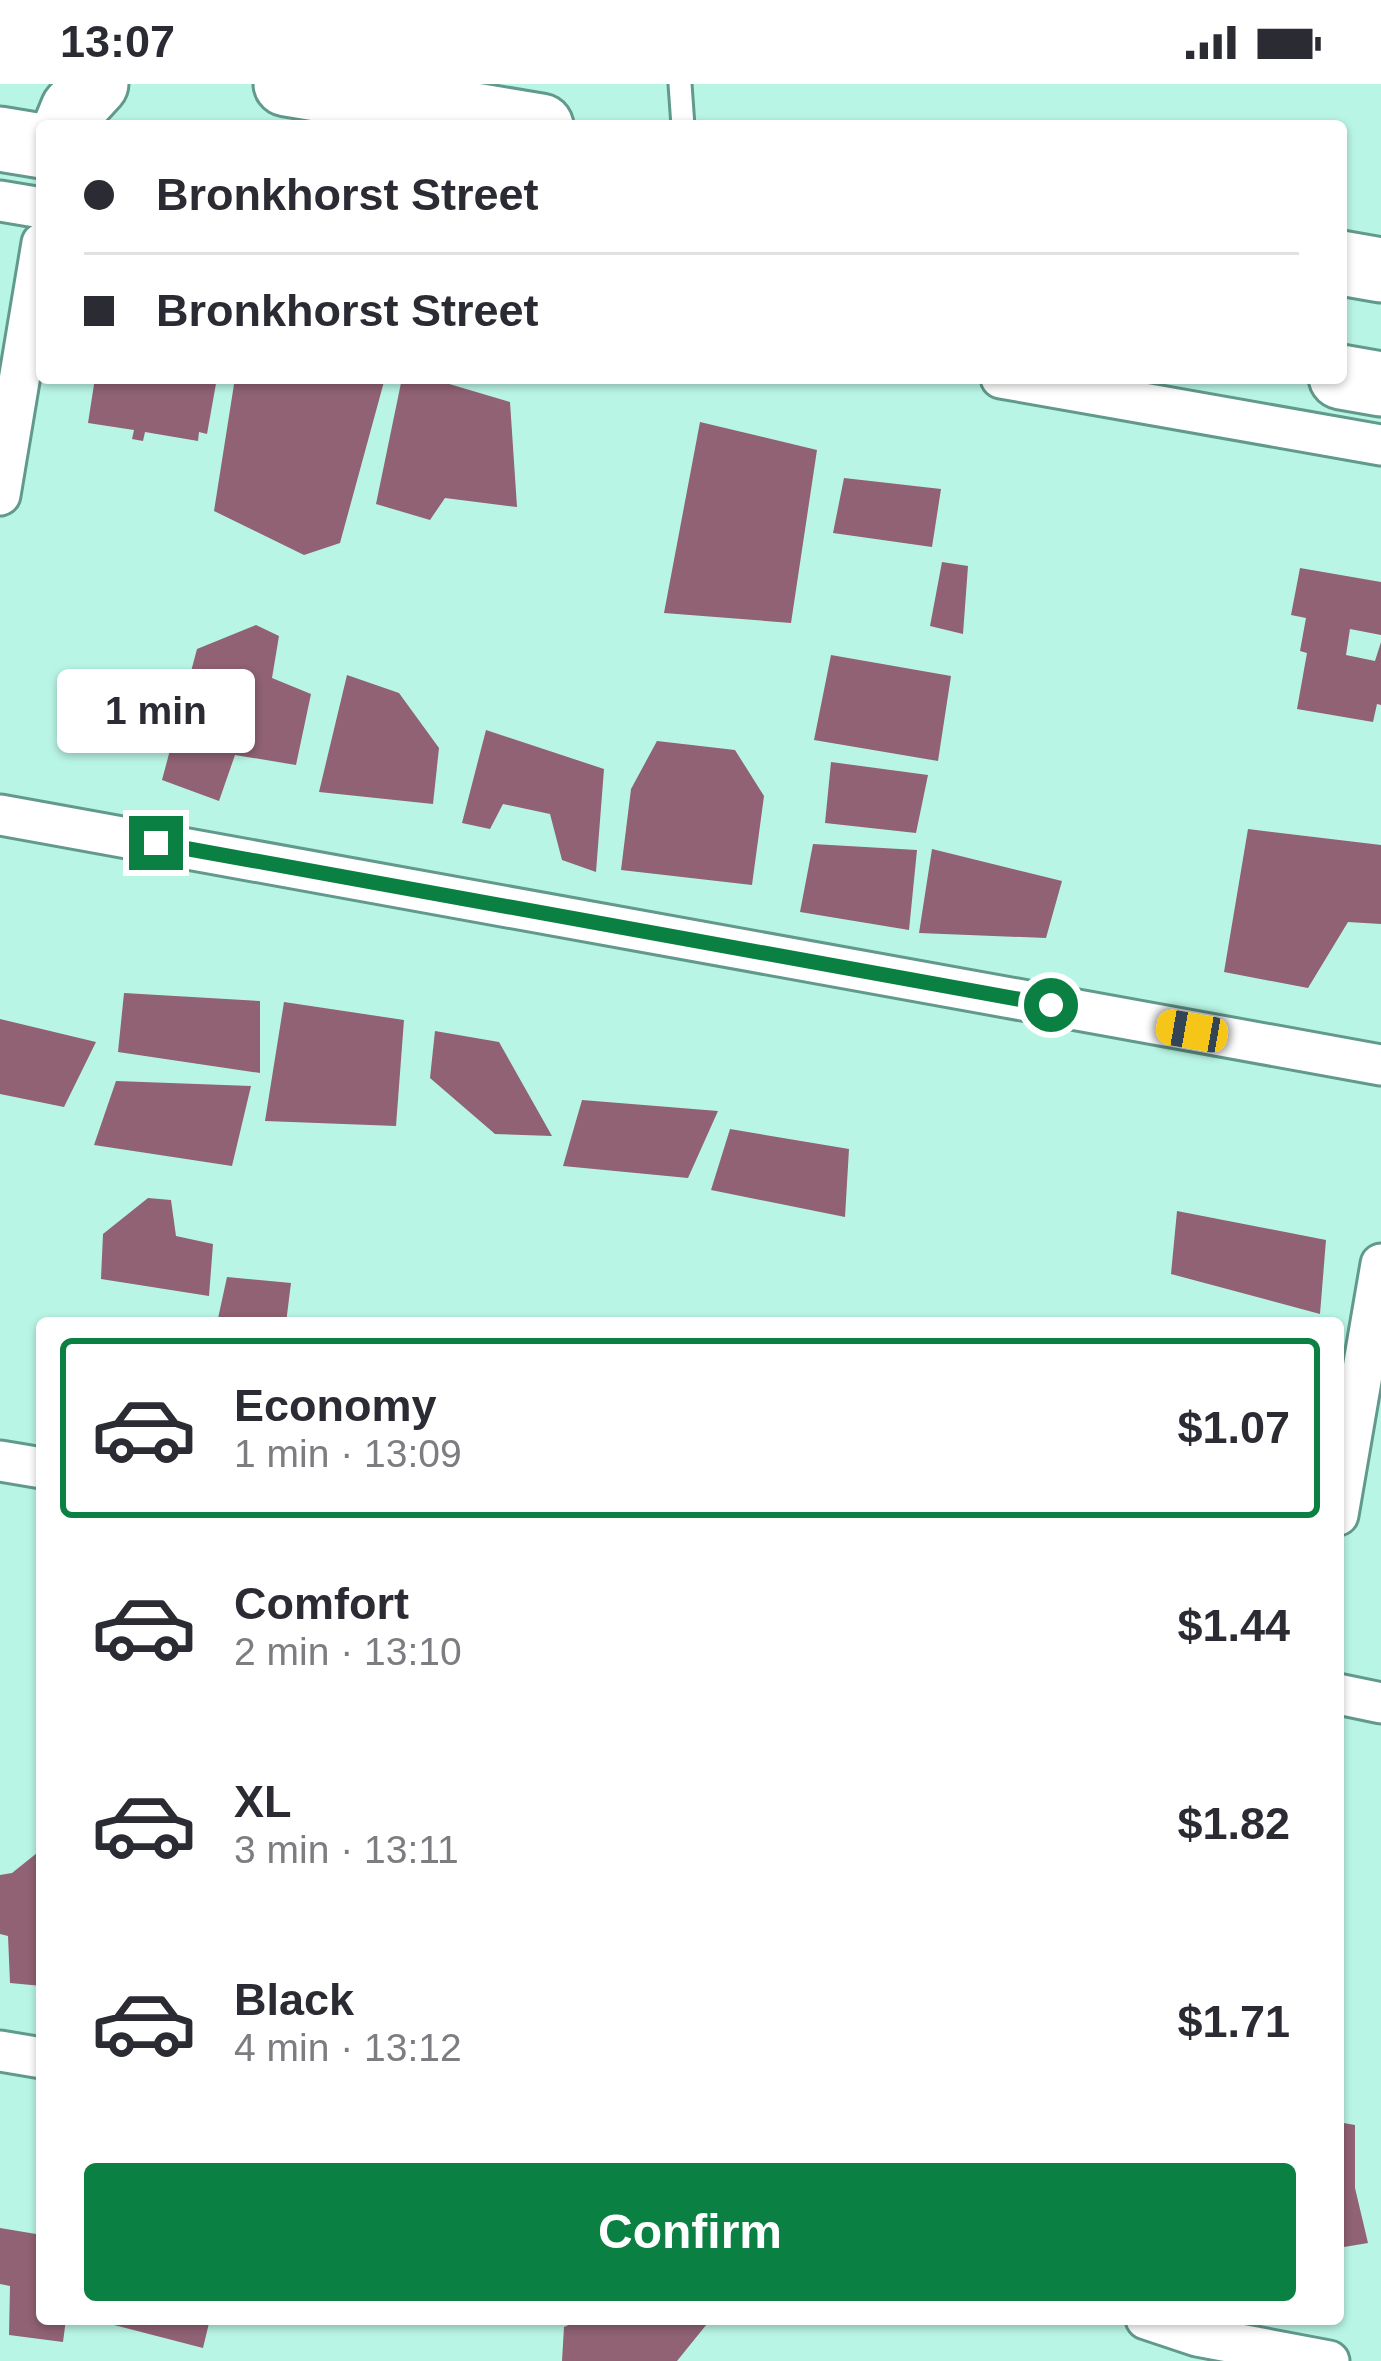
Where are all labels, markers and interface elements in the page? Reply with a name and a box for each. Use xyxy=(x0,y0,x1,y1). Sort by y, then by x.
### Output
text: 13:07 xyxy=(60,16,175,67)
text: Bronkhorst Street xyxy=(156,169,539,220)
text: Bronkhorst Street xyxy=(156,285,539,336)
callout: 1 min xyxy=(57,669,255,753)
text: 1 min xyxy=(105,689,207,732)
route end xyxy=(129,816,183,870)
route start xyxy=(1024,978,1078,1032)
car xyxy=(1153,1007,1231,1055)
icon: car xyxy=(90,1374,198,1482)
text: Economy xyxy=(234,1380,437,1431)
text: $1.07 xyxy=(1177,1402,1290,1453)
text: 1 min · 13:09 xyxy=(234,1432,462,1475)
icon: car xyxy=(90,1572,198,1680)
text: Comfort xyxy=(234,1578,409,1629)
text: $1.44 xyxy=(1177,1600,1290,1651)
text: 2 min · 13:10 xyxy=(234,1630,462,1673)
icon: car xyxy=(90,1770,198,1878)
text: XL xyxy=(234,1776,292,1827)
text: $1.82 xyxy=(1177,1798,1290,1849)
text: 3 min · 13:11 xyxy=(234,1828,459,1871)
icon: car xyxy=(90,1968,198,2076)
text: Black xyxy=(234,1974,354,2025)
text: $1.71 xyxy=(1177,1996,1290,2047)
text: 4 min · 13:12 xyxy=(234,2026,462,2069)
button: Confirm xyxy=(84,2163,1296,2301)

